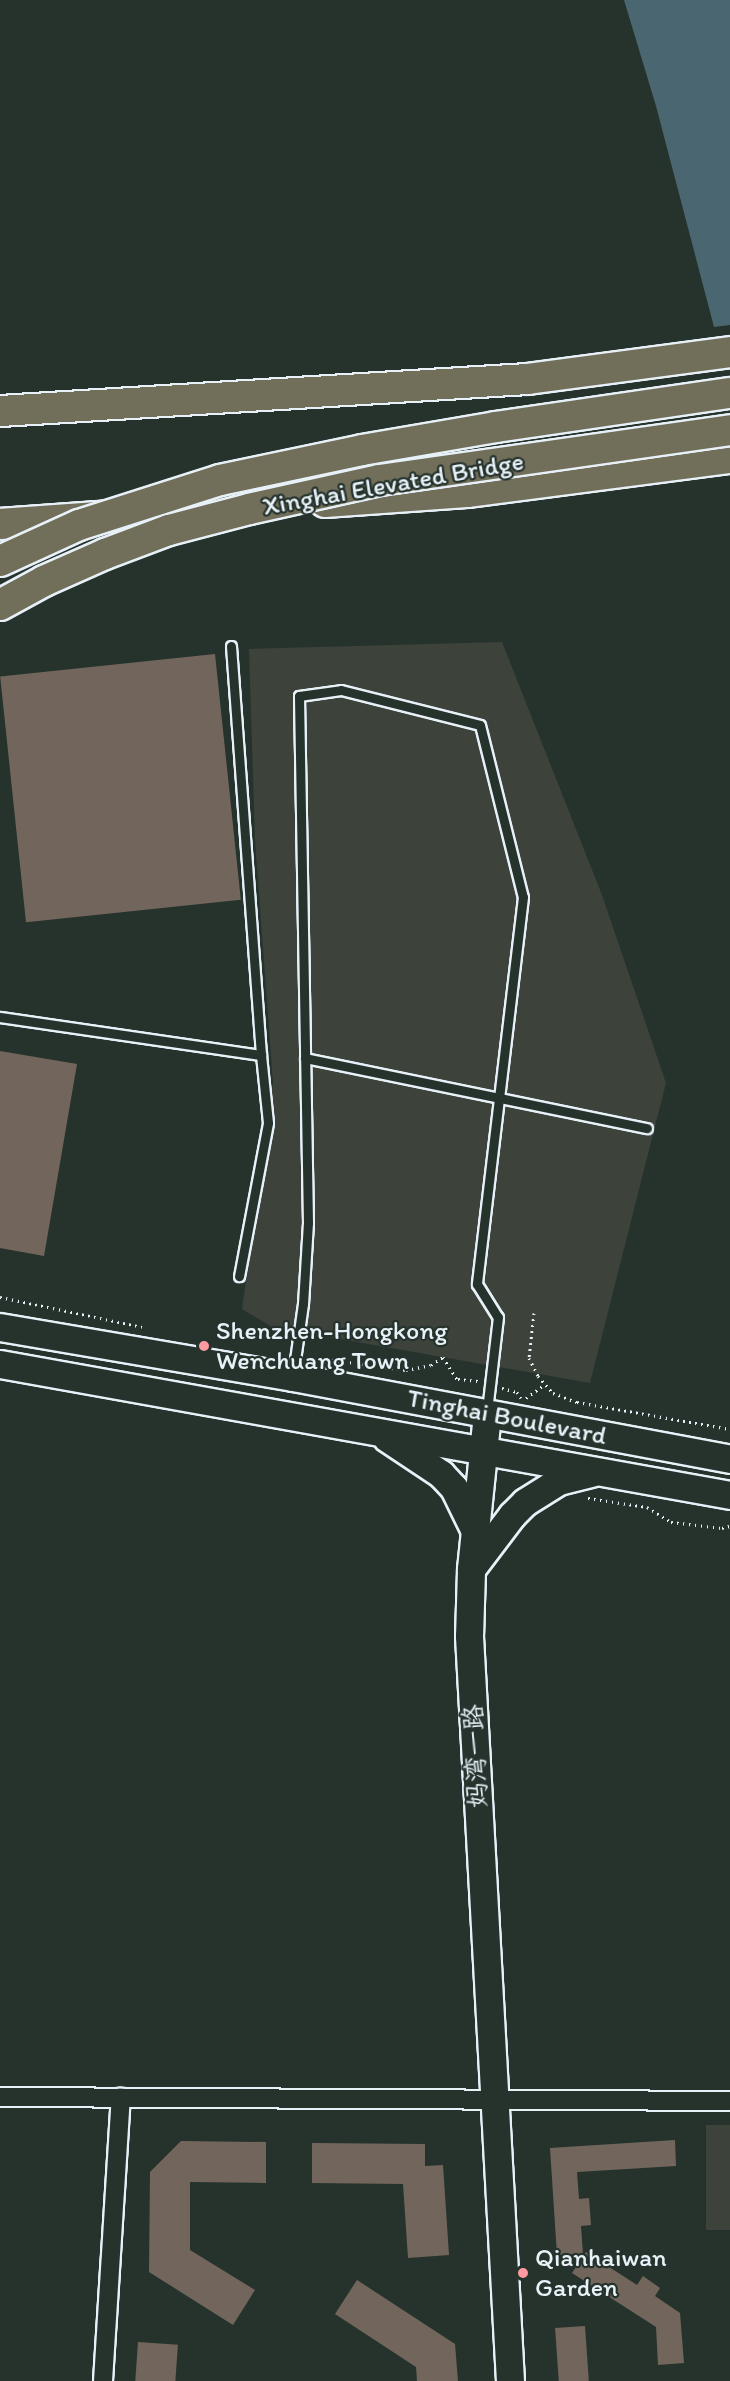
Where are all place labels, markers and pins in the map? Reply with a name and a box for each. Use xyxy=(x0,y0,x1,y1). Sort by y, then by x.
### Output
place label: Shenzhen-Hongkong Wenchuang Town xyxy=(216,1315,447,1376)
marker: Shenzhen-Hongkong Wenchuang Town xyxy=(197,1339,211,1353)
place label: Qianhaiwan Garden xyxy=(535,2242,667,2304)
marker: Qianhaiwan Garden xyxy=(516,2266,530,2280)

